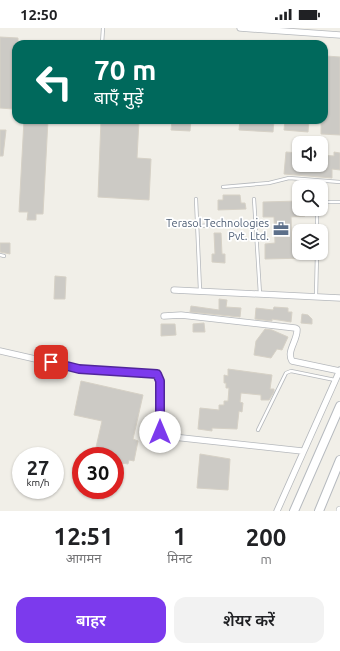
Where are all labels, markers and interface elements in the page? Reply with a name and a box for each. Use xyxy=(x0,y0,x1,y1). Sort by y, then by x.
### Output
text: 12:50 xyxy=(20,6,58,23)
text: 70 m xyxy=(94,54,156,85)
icon: left xyxy=(28,56,80,108)
text: बाएँ मुड़ें xyxy=(94,87,143,107)
map controls xyxy=(292,136,328,260)
button: sound xyxy=(292,136,328,172)
button: search xyxy=(292,180,328,216)
place label: Terasol Technologies Pvt. Ltd. xyxy=(166,217,269,242)
office icon: Terasol Technologies Pvt. Ltd. xyxy=(272,220,290,238)
button: layers xyxy=(292,224,328,260)
pin xyxy=(34,345,68,379)
icon: arrive xyxy=(40,351,62,373)
position arrow xyxy=(139,411,181,453)
speed limit sign: 30 xyxy=(72,447,124,499)
text: 27 xyxy=(27,456,49,479)
text: km/h xyxy=(26,477,50,488)
text: 12:51 xyxy=(54,523,114,550)
text: 1 xyxy=(173,523,186,550)
text: 200 xyxy=(246,524,286,551)
text: आगमन xyxy=(66,551,101,565)
text: मिनट xyxy=(167,551,192,565)
text: m xyxy=(260,552,272,566)
button: बाहर xyxy=(16,597,166,643)
button: शेयर करें xyxy=(174,597,324,643)

